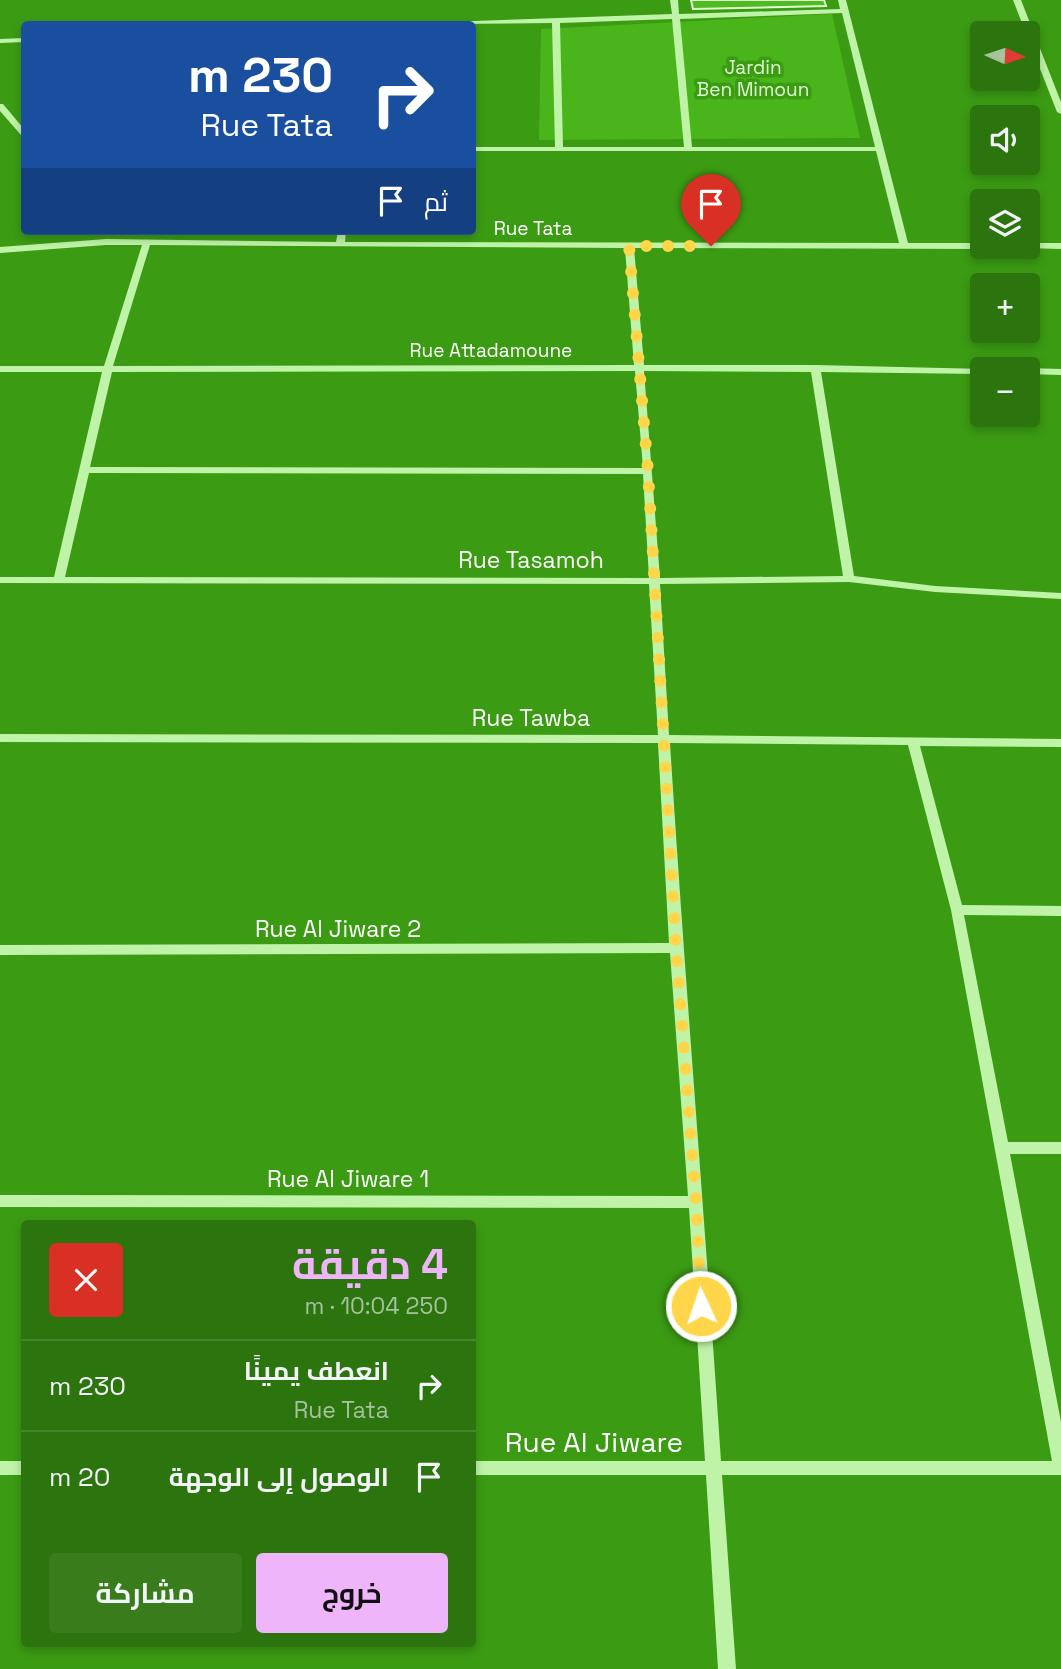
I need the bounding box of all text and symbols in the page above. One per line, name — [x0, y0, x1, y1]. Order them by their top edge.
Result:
north arrow — [970, 21, 1040, 91]
map controls — [970, 21, 1040, 427]
text: 230 m — [188, 44, 333, 106]
icon: right — [357, 49, 448, 140]
park label: Jardin Ben Mimoun — [697, 55, 809, 102]
text: Rue Tata — [200, 105, 333, 145]
button: sound — [970, 105, 1040, 175]
pin — [681, 174, 741, 246]
icon: arrive — [372, 182, 410, 220]
text: ثم — [424, 185, 448, 219]
icon: arrive — [692, 185, 730, 223]
button: layers — [970, 189, 1040, 259]
street label: Rue Tata — [494, 216, 572, 241]
button: + — [970, 273, 1040, 343]
street label: Rue Attadamoune — [410, 338, 572, 363]
button: − — [970, 357, 1040, 427]
street label: Rue Tasamoh — [458, 545, 604, 575]
street label: Rue Tawba — [472, 703, 590, 733]
street label: Rue Al Jiware 2 — [255, 914, 421, 944]
street label: Rue Al Jiware 1 — [267, 1164, 429, 1194]
text: 4 دقيقة — [292, 1238, 448, 1291]
button: close — [49, 1243, 123, 1317]
position arrow — [664, 1269, 738, 1343]
text: 250 m · 10:04 — [304, 1291, 448, 1321]
text: انعطف يمينًا — [244, 1354, 389, 1388]
icon: right — [410, 1367, 448, 1405]
text: 230 m — [49, 1369, 126, 1403]
text: Rue Tata — [294, 1395, 389, 1425]
street label: Rue Al Jiware — [505, 1424, 683, 1460]
icon: arrive — [410, 1458, 448, 1496]
text: 20 m — [49, 1460, 110, 1494]
text: الوصول إلى الوجهة — [169, 1460, 389, 1494]
button: مشاركة — [49, 1553, 242, 1633]
button: خروج — [256, 1553, 448, 1633]

